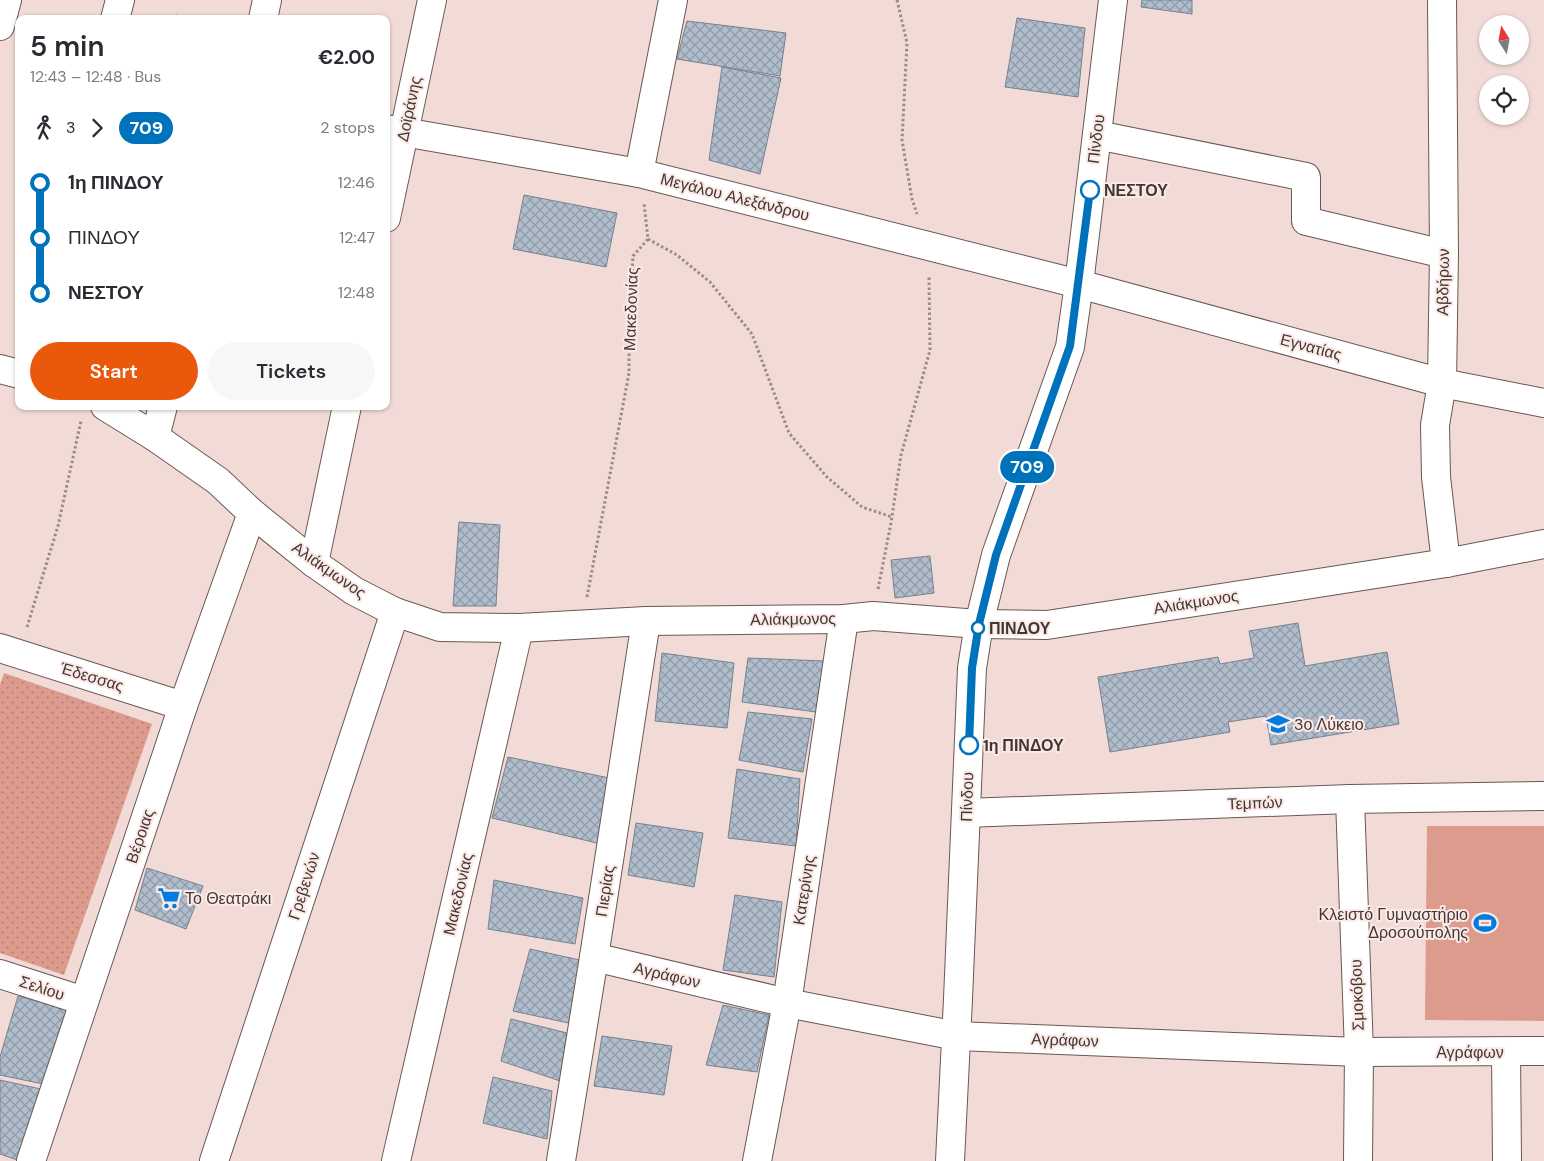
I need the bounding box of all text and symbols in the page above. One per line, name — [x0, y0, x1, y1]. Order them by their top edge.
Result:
north arrow — [1479, 15, 1529, 65]
map controls — [1479, 15, 1529, 125]
text: 5 min — [30, 28, 104, 65]
text: €2.00 — [318, 45, 375, 70]
text: 12:43 – 12:48 · Bus — [30, 66, 161, 87]
street label: Δοϊράνης — [392, 74, 426, 144]
button: locate — [1479, 75, 1529, 125]
street label: Πίνδου — [1083, 113, 1109, 165]
icon: walk — [30, 114, 58, 142]
icon: forward — [83, 114, 111, 142]
text: 709 — [129, 116, 163, 140]
text: 3 — [66, 117, 75, 138]
text: 2 stops — [320, 117, 375, 138]
street label: Μεγάλου Αλεξάνδρου — [658, 168, 812, 226]
text: 1η ΠΙΝΔΟΥ — [68, 170, 164, 195]
text: 12:46 — [338, 172, 375, 193]
marker: ΝΕΣΤΟΥ — [1080, 180, 1100, 200]
place label: ΝΕΣΤΟΥ — [1104, 180, 1168, 201]
text: ΠΙΝΔΟΥ — [68, 225, 140, 250]
text: 12:47 — [339, 227, 375, 248]
street label: Αβδήρων — [1432, 248, 1454, 316]
street label: Μακεδονίας — [619, 266, 643, 351]
text: ΝΕΣΤΟΥ — [68, 280, 144, 305]
text: 12:48 — [338, 282, 375, 303]
street label: Εγνατίας — [1278, 329, 1344, 365]
button: Start — [30, 342, 198, 400]
button: Tickets — [208, 342, 375, 400]
line badge: 709 — [998, 451, 1056, 483]
text: 709 — [1010, 455, 1044, 479]
street label: Αλιάκμωνος — [288, 537, 370, 603]
street label: Αλιάκμωνος — [1152, 585, 1240, 619]
street label: Αλιάκμωνος — [750, 608, 836, 630]
place label: ΠΙΝΔΟΥ — [989, 618, 1051, 639]
marker: ΠΙΝΔΟΥ — [971, 621, 985, 635]
street label: Έδεσσας — [57, 657, 127, 697]
school or university icon: 3ο Λύκειο — [1265, 711, 1291, 737]
place label: 3ο Λύκειο — [1294, 714, 1364, 735]
marker: 1η ΠΙΝΔΟΥ — [959, 735, 979, 755]
place label: 1η ΠΙΝΔΟΥ — [983, 735, 1064, 756]
street label: Πίνδου — [956, 772, 978, 822]
street label: Τεμπών — [1227, 792, 1283, 814]
street label: Βέροιας — [121, 806, 159, 866]
street label: Γρεβενών — [283, 850, 325, 922]
street label: Μακεδονίας — [438, 850, 478, 937]
street label: Κατερίνης — [788, 853, 820, 926]
street label: Πιερίας — [591, 863, 619, 918]
supermarket icon: Το Θεατράκι — [156, 885, 182, 911]
place label: Το Θεατράκι — [185, 888, 272, 909]
place label: Κλειστό Γυμναστήριο Δροσούπολης — [1319, 904, 1468, 943]
sports icon: Κλειστό Γυμναστήριο Δροσούπολης — [1472, 910, 1498, 936]
street label: Αγράφων — [632, 957, 702, 993]
street label: Σμοκόβου — [1345, 959, 1369, 1031]
street label: Σελίου — [17, 971, 67, 1005]
street label: Αγράφων — [1031, 1028, 1099, 1052]
street label: Αγράφων — [1436, 1042, 1504, 1063]

